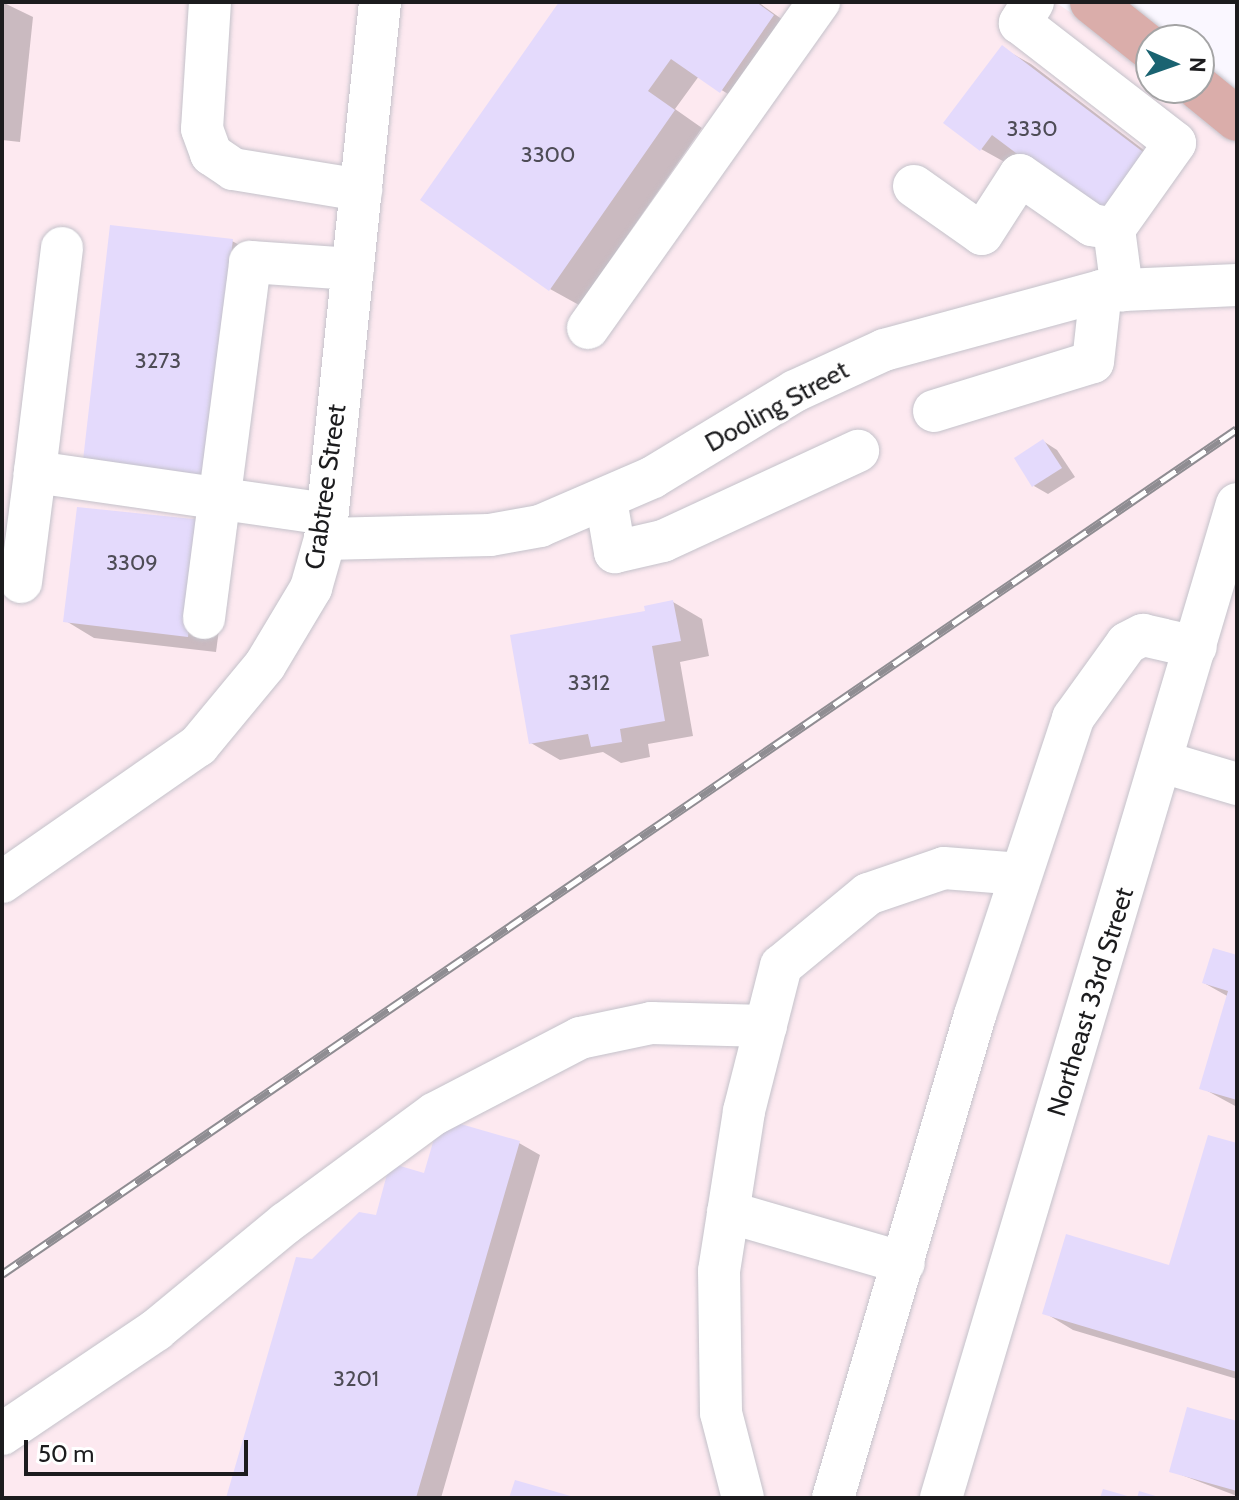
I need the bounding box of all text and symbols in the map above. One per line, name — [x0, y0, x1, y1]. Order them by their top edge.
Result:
north arrow — [1135, 24, 1215, 104]
text: N — [1184, 57, 1211, 73]
house number: 3330 — [1006, 116, 1058, 142]
house number: 3300 — [521, 142, 575, 168]
house number: 3273 — [135, 348, 181, 374]
street label: Dooling Street — [700, 355, 854, 459]
street label: Crabtree Street — [299, 402, 353, 572]
house number: 3309 — [106, 550, 158, 576]
house number: 3312 — [568, 670, 610, 696]
street label: Northeast 33rd Street — [1041, 884, 1141, 1120]
house number: 3201 — [333, 1366, 379, 1392]
scale bar — [28, 1424, 252, 1474]
text: 50 m — [38, 1439, 94, 1468]

